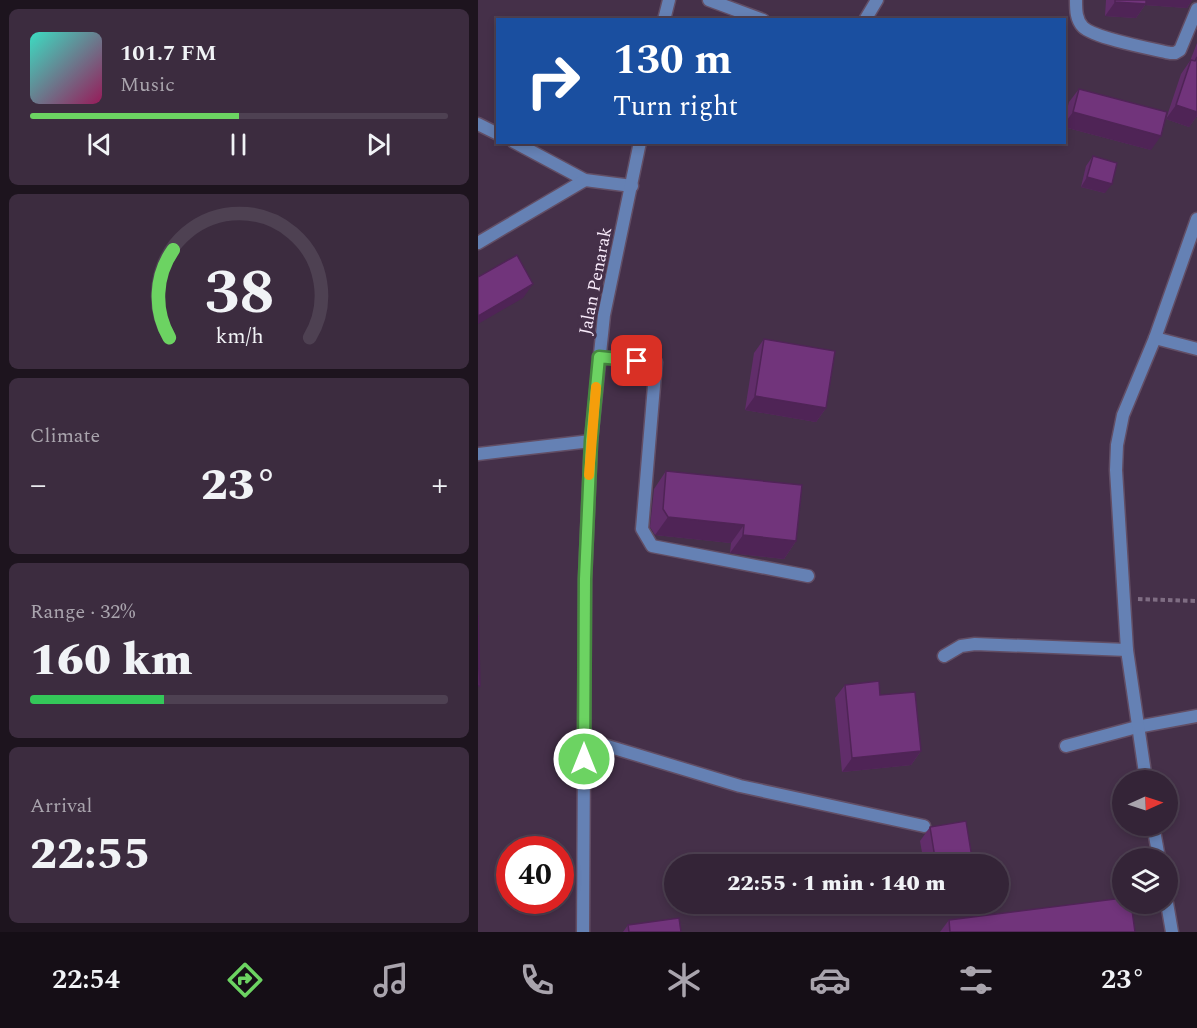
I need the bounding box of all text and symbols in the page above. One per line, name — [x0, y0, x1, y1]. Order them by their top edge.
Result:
text: 130 m — [613, 29, 732, 92]
text: 101.7 FM — [120, 37, 217, 70]
icon: right — [514, 42, 592, 120]
text: Music — [120, 70, 175, 100]
text: Turn right — [613, 86, 738, 128]
icon: previous — [83, 128, 116, 161]
icon: pause — [222, 128, 255, 161]
icon: next — [362, 128, 395, 161]
street label: Jalan Penarak — [572, 225, 619, 337]
text: 38 — [204, 247, 274, 342]
text: km/h — [215, 321, 263, 354]
pin — [611, 335, 662, 386]
icon: arrive — [620, 344, 653, 377]
text: Climate — [30, 421, 100, 451]
text: 23° — [201, 451, 277, 520]
text: − — [30, 460, 47, 510]
text: + — [431, 460, 448, 510]
text: Range · 32% — [30, 597, 135, 627]
text: 160 km — [30, 626, 192, 695]
position arrow — [552, 727, 616, 791]
north arrow — [1112, 770, 1178, 836]
map controls — [1112, 770, 1178, 914]
text: Arrival — [30, 791, 92, 821]
text: 22:55 — [30, 820, 151, 889]
speed limit sign: 40 — [496, 836, 574, 914]
button: layers — [1112, 848, 1178, 914]
text: 22:55 · 1 min · 140 m — [727, 867, 946, 900]
text: 22:54 — [52, 959, 120, 1001]
icon: directions — [224, 959, 266, 1001]
icon: music — [370, 959, 412, 1001]
icon: phone — [516, 959, 558, 1001]
icon: climate — [663, 959, 705, 1001]
icon: car — [809, 959, 851, 1001]
icon: filters — [955, 959, 997, 1001]
text: 23° — [1101, 959, 1145, 1001]

